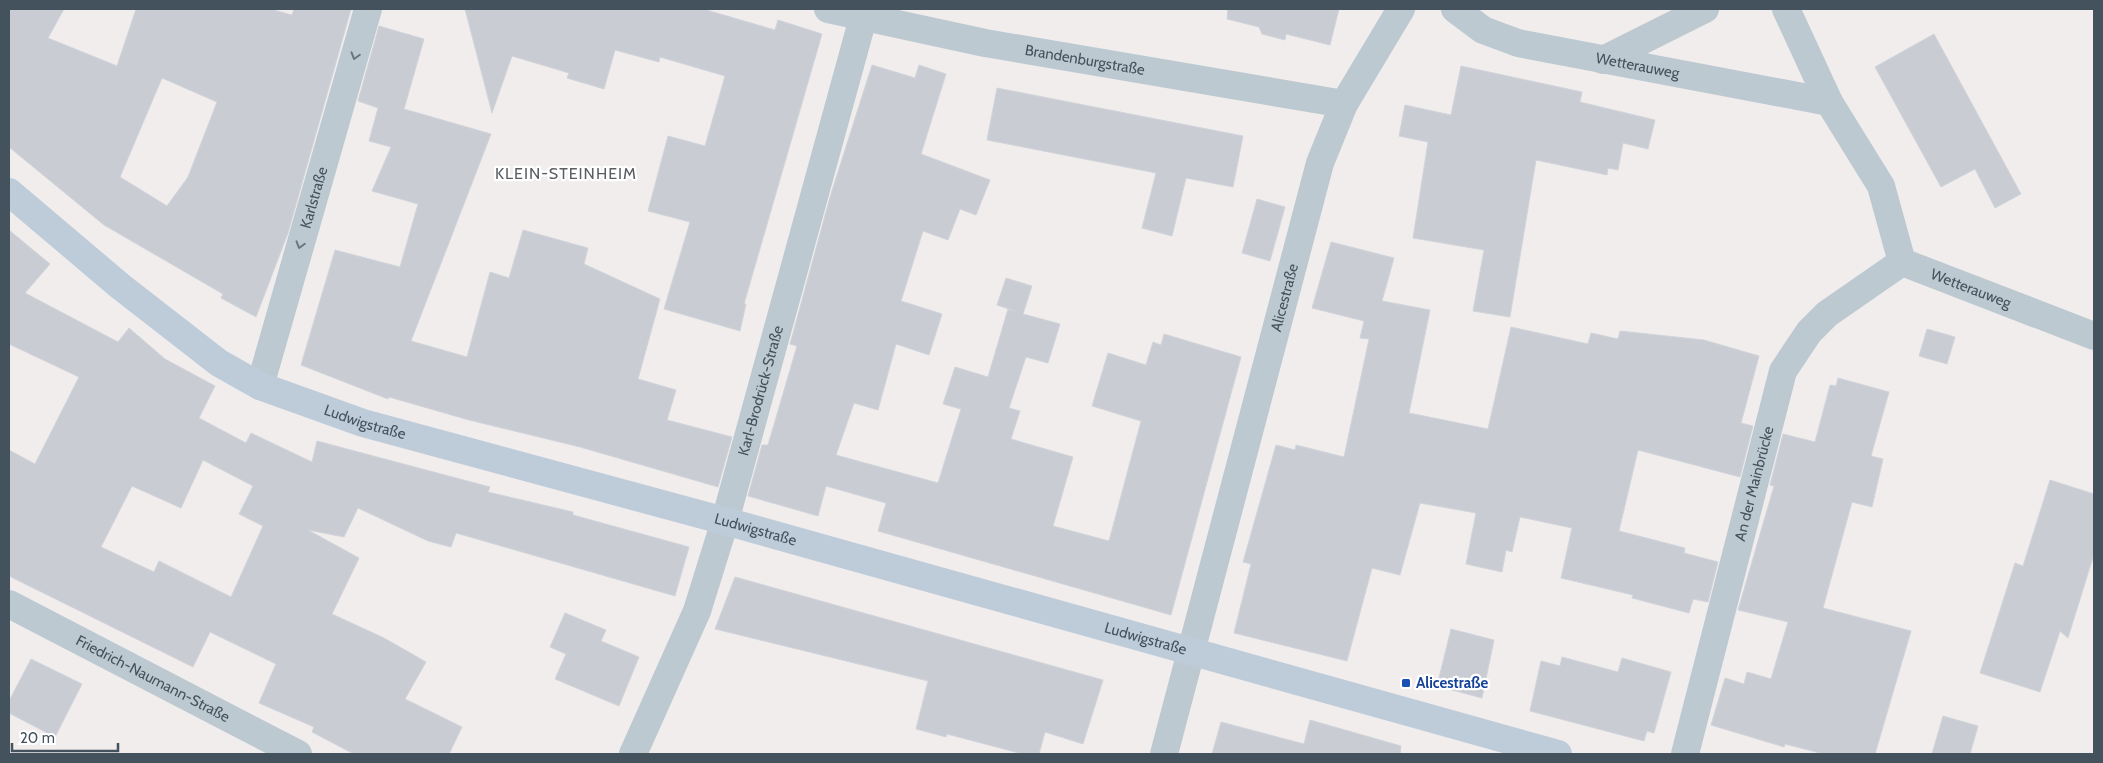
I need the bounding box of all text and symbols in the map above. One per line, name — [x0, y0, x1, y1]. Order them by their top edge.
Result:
street label: Brandenburgstraße — [1024, 41, 1147, 79]
street label: Wetterauweg — [1594, 49, 1681, 83]
one-way arrow — [350, 51, 360, 59]
street label: Karlstraße — [297, 164, 331, 231]
district label: KLEIN-STEINHEIM — [495, 164, 637, 183]
one-way arrow — [296, 241, 306, 249]
street label: Alicestraße — [1267, 261, 1302, 334]
street label: Wetterauweg — [1928, 265, 2014, 312]
street label: Karl-Brodrück-Straße — [734, 323, 787, 458]
street label: Ludwigstraße — [322, 401, 408, 443]
street label: An der Mainbrücke — [1731, 424, 1778, 543]
street label: Ludwigstraße — [712, 510, 799, 550]
street label: Ludwigstraße — [1102, 619, 1189, 659]
street label: Friedrich-Naumann-Straße — [73, 631, 233, 726]
place label: Alicestraße — [1416, 674, 1488, 692]
marker: Alicestraße — [1400, 677, 1412, 689]
scale bar — [12, 720, 119, 752]
text: 20 m — [20, 729, 55, 747]

